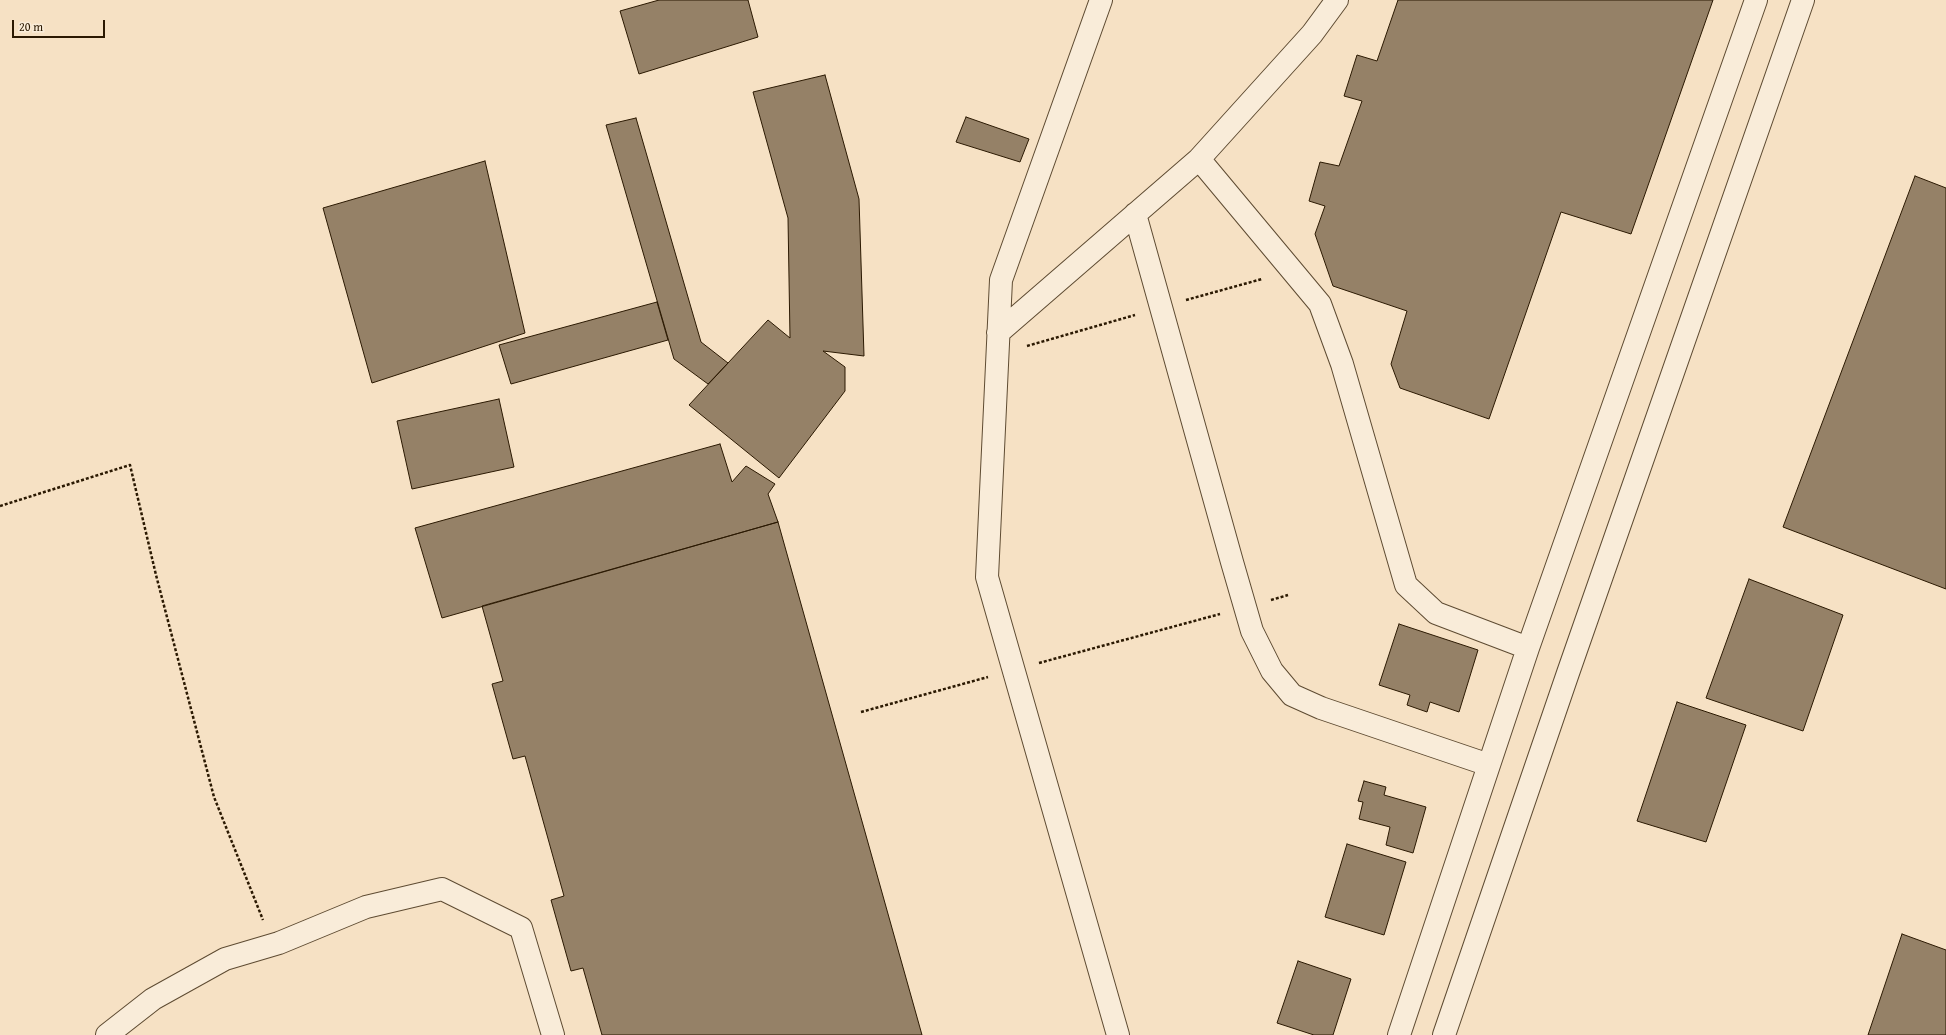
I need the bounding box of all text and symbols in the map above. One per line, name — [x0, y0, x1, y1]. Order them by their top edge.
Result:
scale bar — [14, 12, 107, 38]
text: 20 m — [19, 18, 43, 35]

